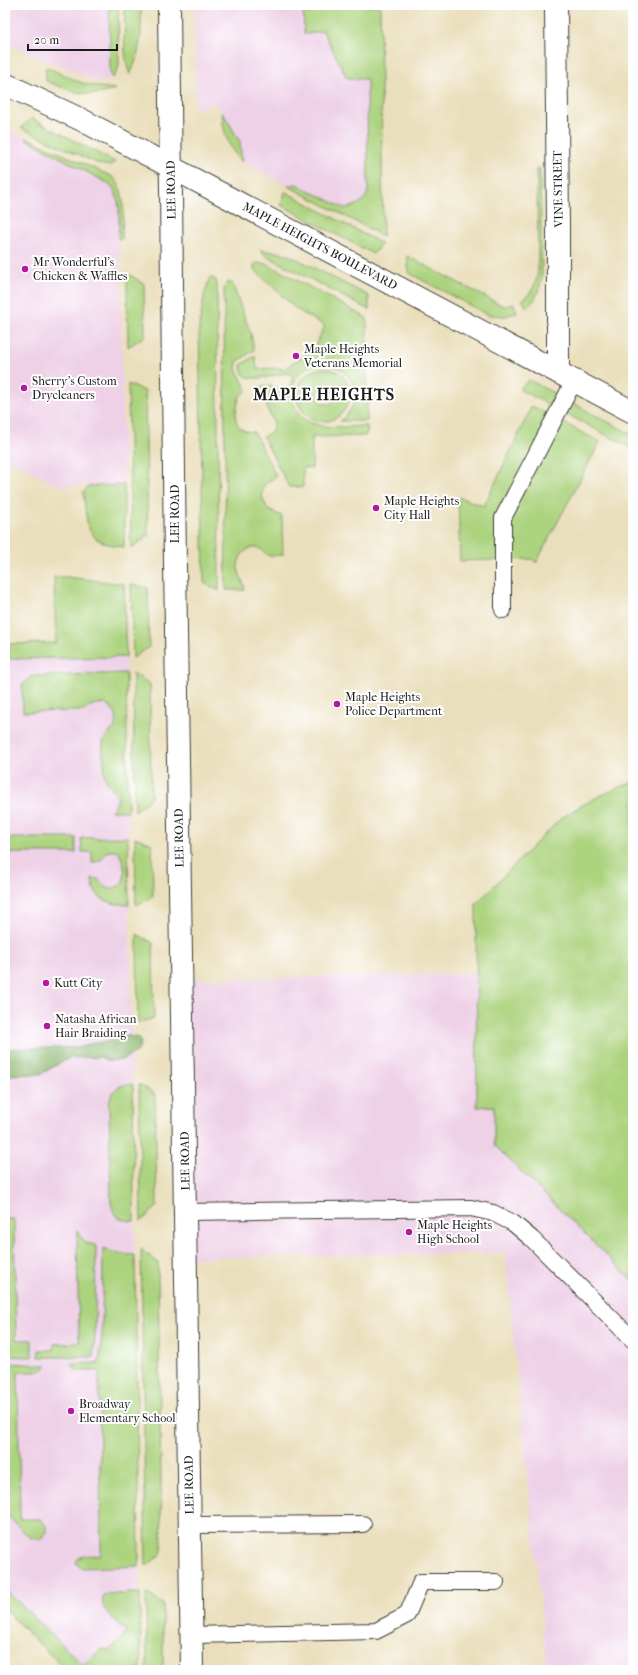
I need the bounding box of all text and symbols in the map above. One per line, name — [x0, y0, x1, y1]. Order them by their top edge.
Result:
scale bar — [28, 26, 117, 52]
text: 20 m — [34, 33, 59, 47]
street label: VINE STREET — [550, 149, 566, 229]
street label: LEE ROAD — [163, 160, 179, 220]
street label: MAPLE HEIGHTS BOULEVARD — [240, 199, 400, 293]
place label: Mr Wonderful’s Chicken & Waffles — [33, 255, 128, 283]
marker: Mr Wonderful’s Chicken & Waffles — [20, 264, 30, 274]
place label: Maple Heights Veterans Memorial — [303, 342, 403, 370]
marker: Maple Heights Veterans Memorial — [291, 351, 301, 361]
place label: Sherry’s Custom Drycleaners — [32, 374, 117, 402]
marker: Sherry’s Custom Drycleaners — [19, 383, 29, 393]
district label: MAPLE HEIGHTS — [252, 385, 395, 404]
street label: LEE ROAD — [168, 484, 182, 544]
place label: Maple Heights City Hall — [384, 494, 460, 522]
marker: Maple Heights City Hall — [371, 503, 381, 513]
place label: Maple Heights Police Department — [345, 690, 443, 718]
marker: Maple Heights Police Department — [332, 699, 342, 709]
street label: LEE ROAD — [171, 808, 187, 868]
place label: Kutt City — [54, 976, 103, 990]
marker: Kutt City — [41, 978, 51, 988]
place label: Natasha African Hair Braiding — [55, 1012, 137, 1040]
marker: Natasha African Hair Braiding — [42, 1021, 52, 1031]
street label: LEE ROAD — [177, 1131, 193, 1191]
place label: Maple Heights High School — [417, 1218, 493, 1246]
marker: Maple Heights High School — [404, 1227, 414, 1237]
place label: Broadway Elementary School — [79, 1397, 176, 1425]
marker: Broadway Elementary School — [66, 1406, 76, 1416]
street label: LEE ROAD — [181, 1455, 197, 1515]

